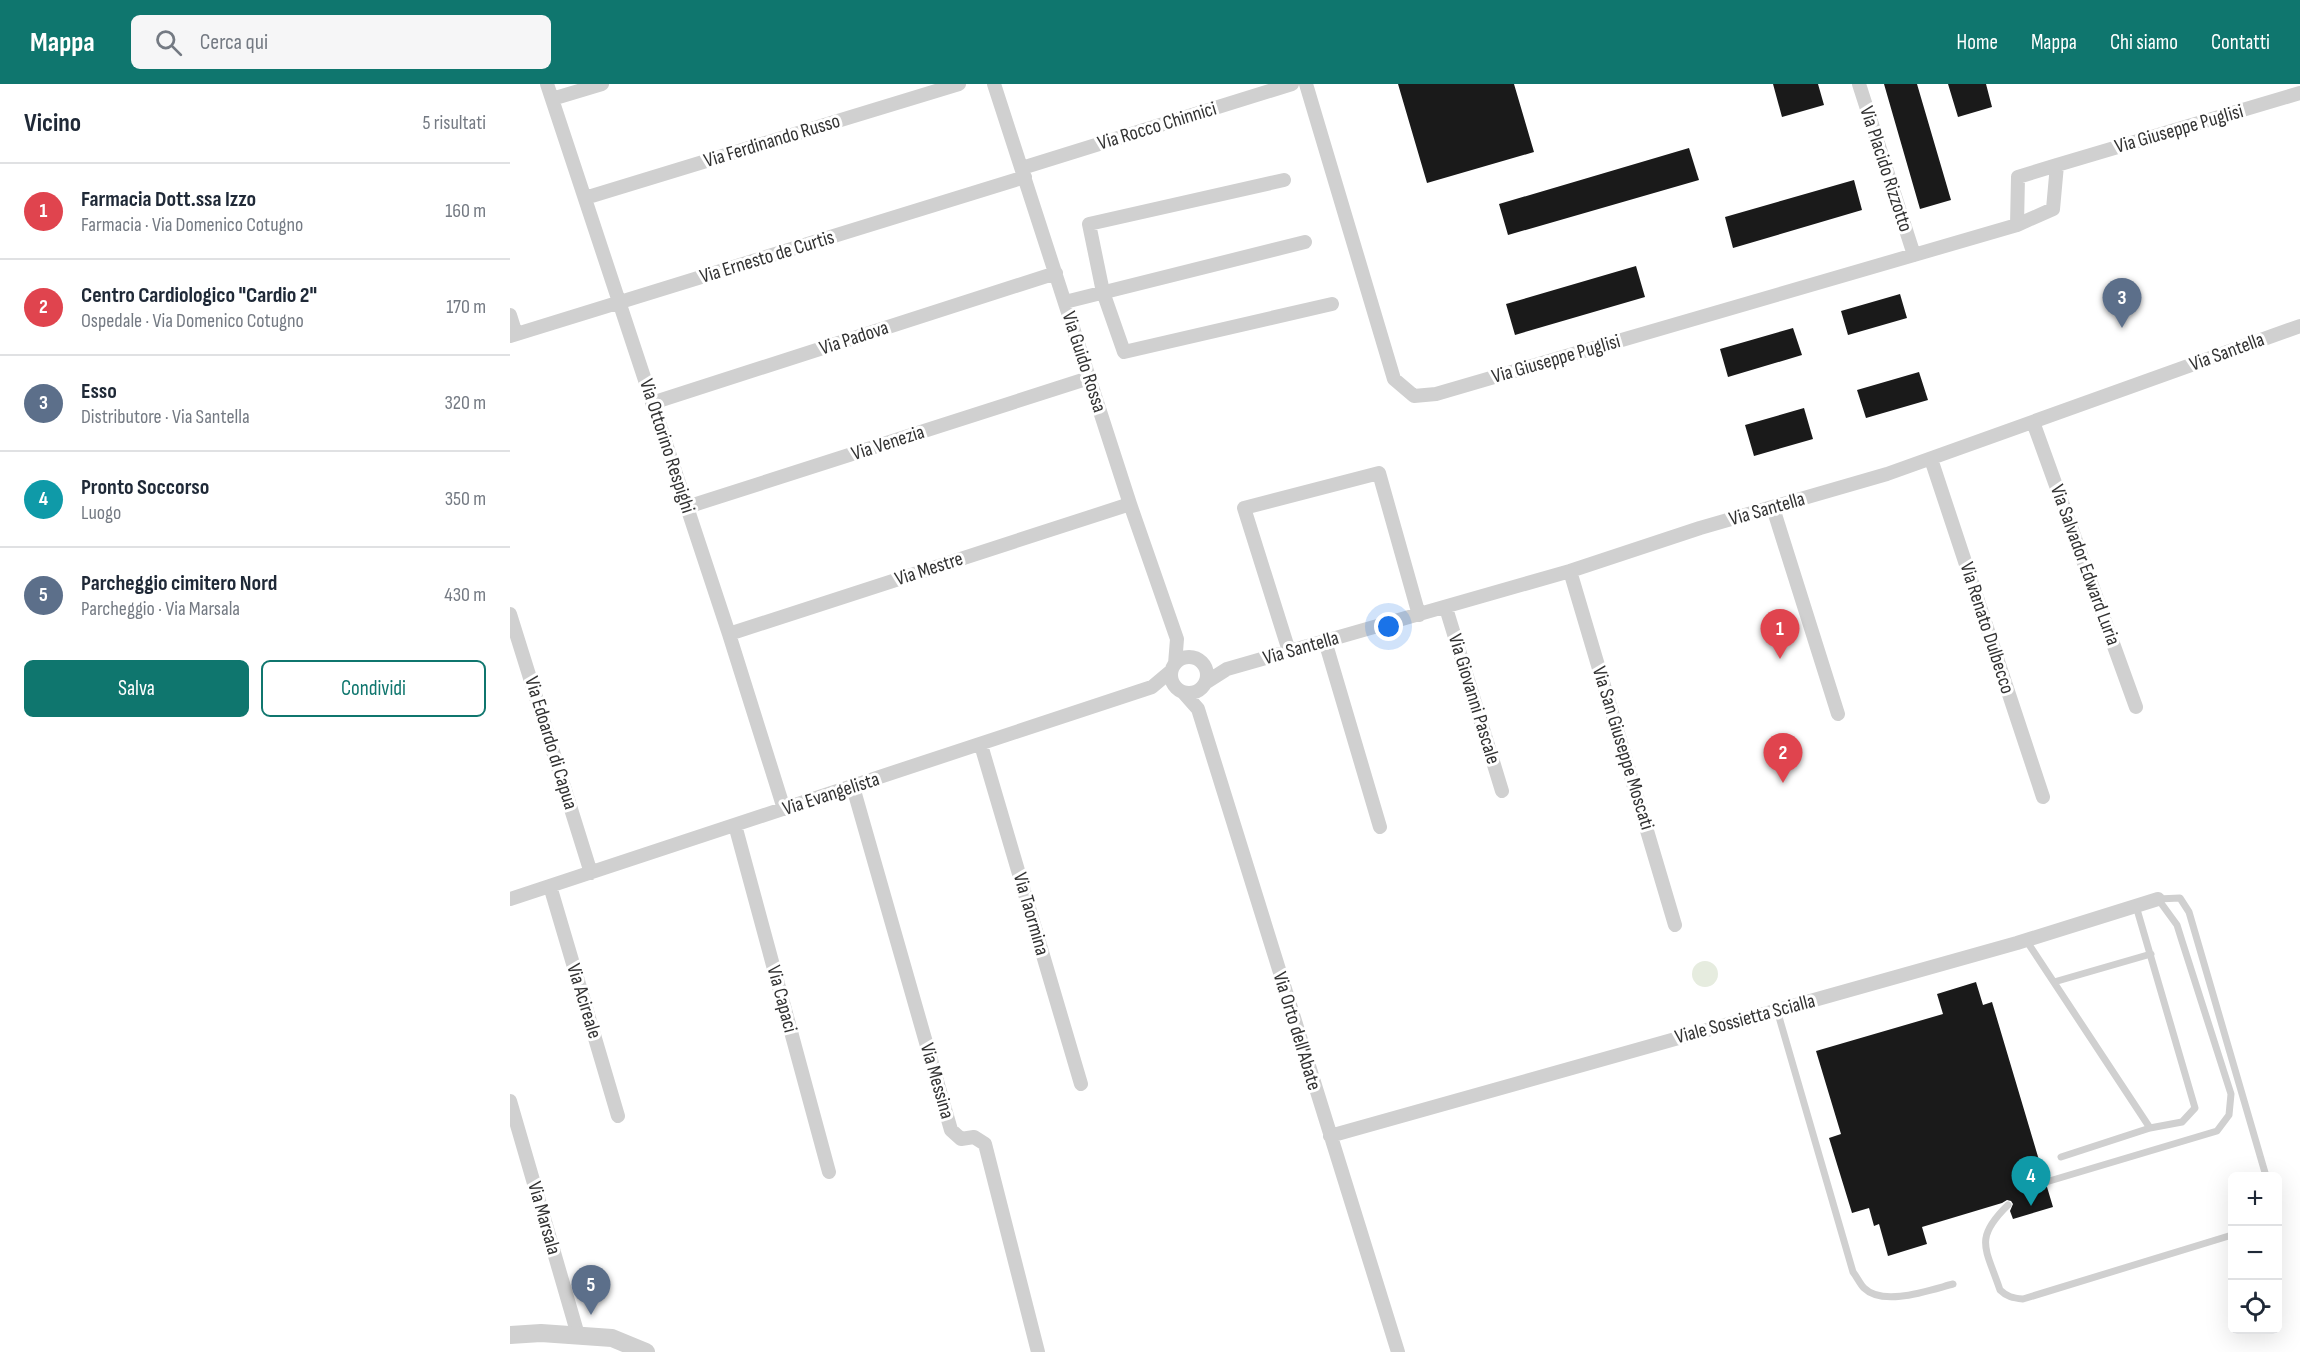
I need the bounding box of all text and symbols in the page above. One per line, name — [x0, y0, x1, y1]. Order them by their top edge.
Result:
search box — [131, 15, 551, 69]
text: Mappa — [30, 26, 95, 59]
icon: search — [152, 26, 185, 59]
text: Cerca qui — [200, 29, 268, 56]
text: Home — [1957, 30, 1998, 55]
text: Mappa — [2031, 30, 2077, 55]
text: Chi siamo — [2110, 30, 2178, 55]
text: Contatti — [2211, 30, 2270, 55]
street label: Via Rocco Chinnici — [1095, 97, 1219, 155]
street label: Via Giuseppe Puglisi — [2112, 99, 2246, 159]
street label: Via Placido Rizzotto — [1854, 103, 1918, 235]
text: Vicino — [24, 108, 81, 139]
street label: Via Ferdinando Russo — [701, 109, 843, 173]
text: 5 risultati — [423, 111, 486, 135]
text: Farmacia Dott.ssa Izzo — [81, 186, 256, 213]
text: 1 — [40, 199, 47, 223]
text: 160 m — [445, 199, 486, 223]
text: Farmacia · Via Domenico Cotugno — [81, 213, 303, 237]
street label: Via Ernesto de Curtis — [697, 225, 837, 289]
pin: 3 — [2102, 278, 2142, 328]
text: Centro Cardiologico "Cardio 2" — [81, 282, 317, 309]
text: 2 — [39, 295, 48, 319]
text: 170 m — [446, 295, 486, 319]
text: Ospedale · Via Domenico Cotugno — [81, 309, 304, 333]
street label: Via Guido Rossa — [1056, 309, 1112, 415]
street label: Via Padova — [816, 316, 892, 360]
street label: Via Santella — [2186, 327, 2268, 377]
street label: Via Giuseppe Puglisi — [1489, 329, 1623, 389]
street label: Via Ottorino Respighi — [634, 376, 700, 516]
text: Esso — [81, 378, 117, 405]
text: 3 — [39, 391, 48, 415]
text: 320 m — [444, 391, 486, 415]
text: Distributore · Via Santella — [81, 405, 250, 429]
street label: Via Venezia — [849, 420, 927, 466]
text: Pronto Soccorso — [81, 474, 209, 501]
street label: Via Salvador Edward Luria — [2045, 481, 2125, 649]
text: 4 — [39, 487, 48, 511]
text: 350 m — [445, 487, 486, 511]
street label: Via Santella — [1726, 487, 1808, 531]
text: Luogo — [81, 501, 121, 525]
street label: Via Mestre — [892, 547, 966, 591]
street label: Via Renato Dulbecco — [1954, 559, 2020, 697]
text: Parcheggio cimitero Nord — [81, 570, 277, 597]
text: 5 — [39, 583, 48, 607]
text: 430 m — [444, 583, 486, 607]
text: Parcheggio · Via Marsala — [81, 597, 240, 621]
pin: 1 — [1760, 610, 1800, 659]
your location — [1374, 612, 1403, 641]
street label: Via Santella — [1260, 626, 1342, 670]
street label: Via Giovanni Pascale — [1443, 631, 1505, 767]
button: Salva — [24, 660, 249, 717]
button: Condividi — [261, 660, 486, 717]
street label: Via San Giuseppe Moscati — [1587, 664, 1659, 832]
street label: Via Edoardo di Capua — [519, 674, 583, 812]
pin: 2 — [1764, 734, 1802, 783]
street label: Via Evangelista — [780, 767, 882, 821]
street label: Via Taormina — [1008, 870, 1054, 958]
street label: Via Acireale — [561, 961, 607, 1041]
street label: Via Capaci — [762, 963, 802, 1035]
street label: Via Orto dell'Abate — [1268, 969, 1326, 1093]
street label: Viale Sossietta Scialla — [1672, 989, 1818, 1049]
street label: Via Messina — [915, 1040, 959, 1122]
pin: 4 — [2012, 1156, 2050, 1206]
map controls — [2228, 1172, 2282, 1334]
button: + — [2228, 1172, 2282, 1226]
street label: Via Marsala — [522, 1179, 566, 1257]
button: − — [2228, 1226, 2282, 1280]
pin: 5 — [572, 1266, 610, 1315]
button: locate — [2228, 1280, 2282, 1334]

